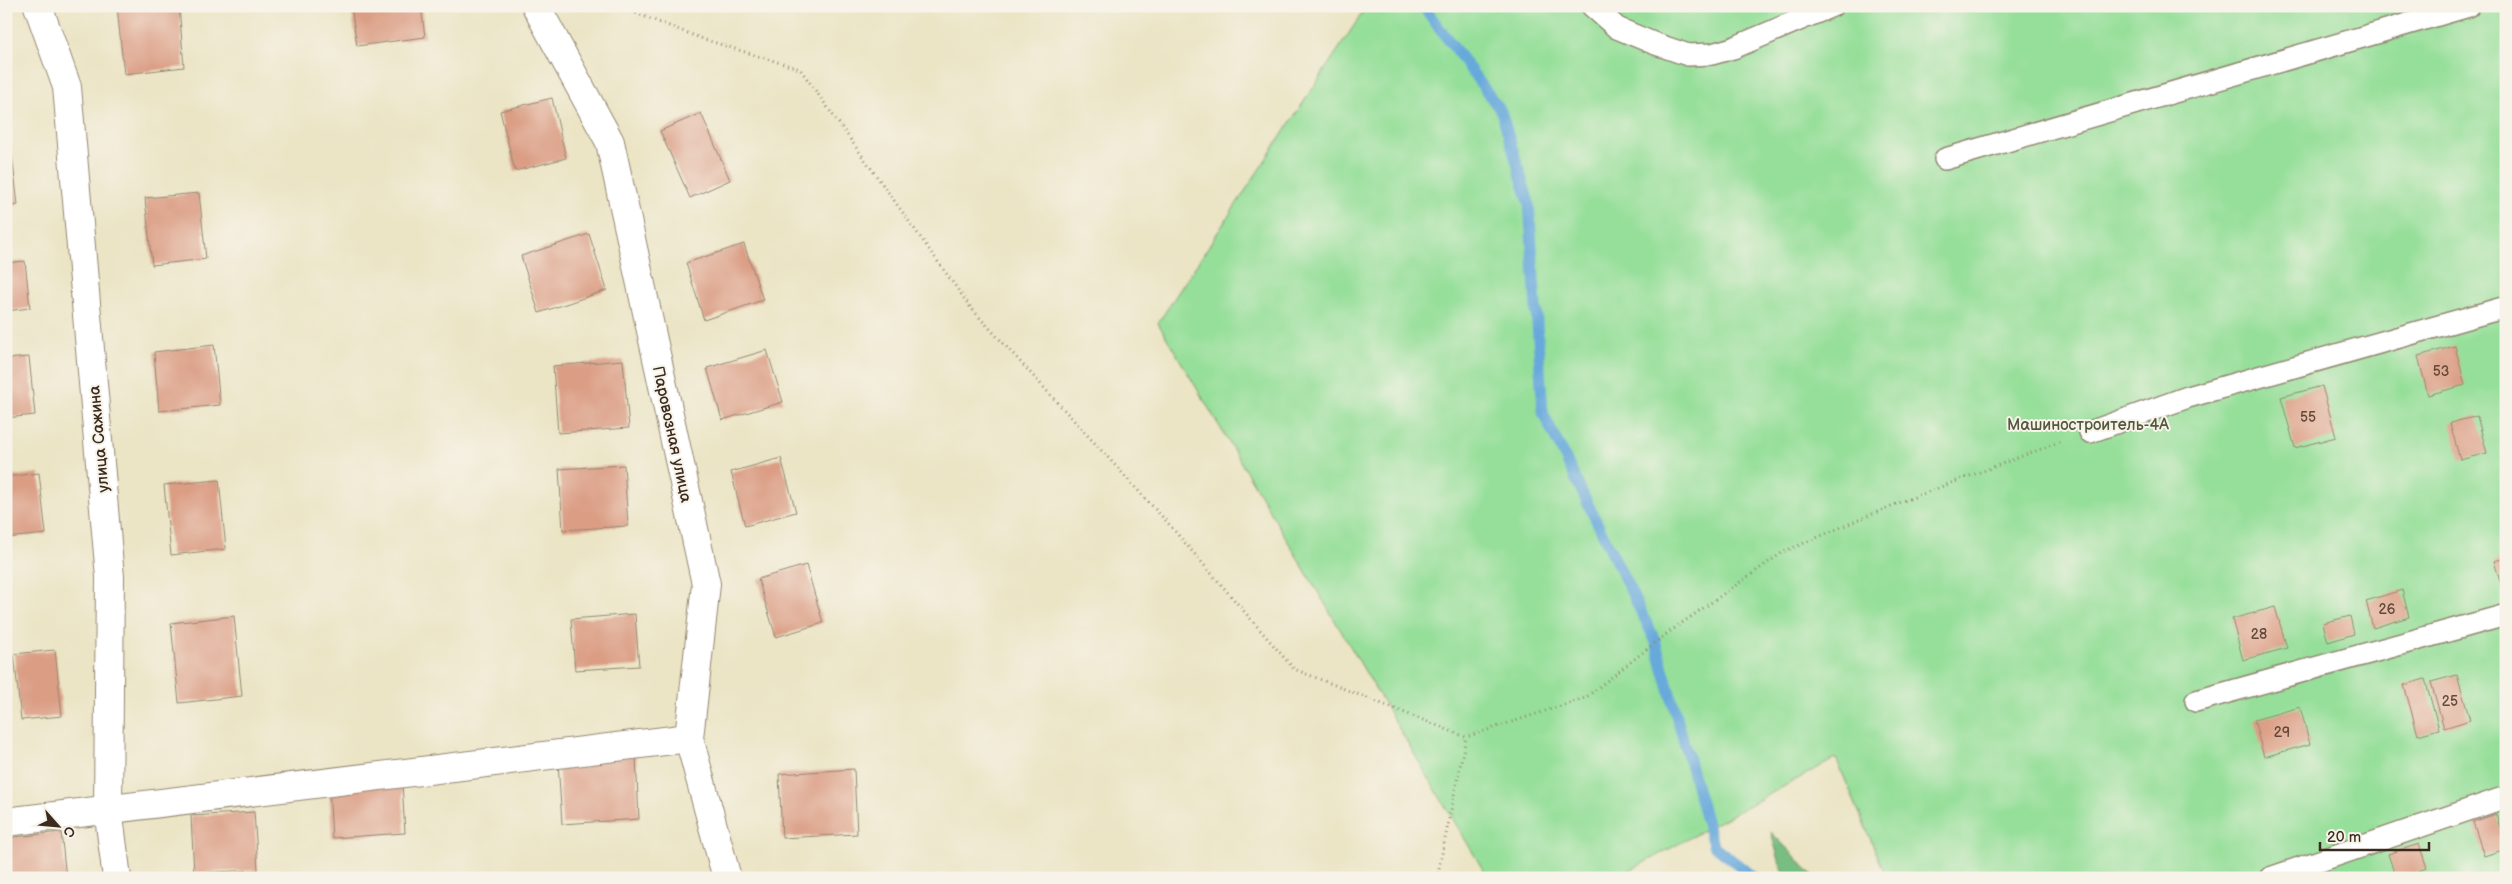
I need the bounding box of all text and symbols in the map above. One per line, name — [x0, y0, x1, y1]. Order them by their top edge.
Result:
house number: 53 — [2433, 363, 2449, 380]
street label: Паровозная улица — [648, 364, 695, 505]
street label: улица Сажина — [85, 384, 114, 493]
house number: 55 — [2300, 409, 2316, 426]
park label: Машиностроитель-4А — [2007, 416, 2169, 435]
house number: 26 — [2379, 601, 2396, 618]
house number: 28 — [2251, 626, 2267, 643]
house number: 25 — [2442, 693, 2458, 710]
house number: 29 — [2274, 724, 2290, 741]
north arrow — [32, 802, 82, 852]
scale bar — [2320, 819, 2428, 851]
text: С — [59, 823, 79, 840]
text: 20 m — [2327, 828, 2361, 847]

